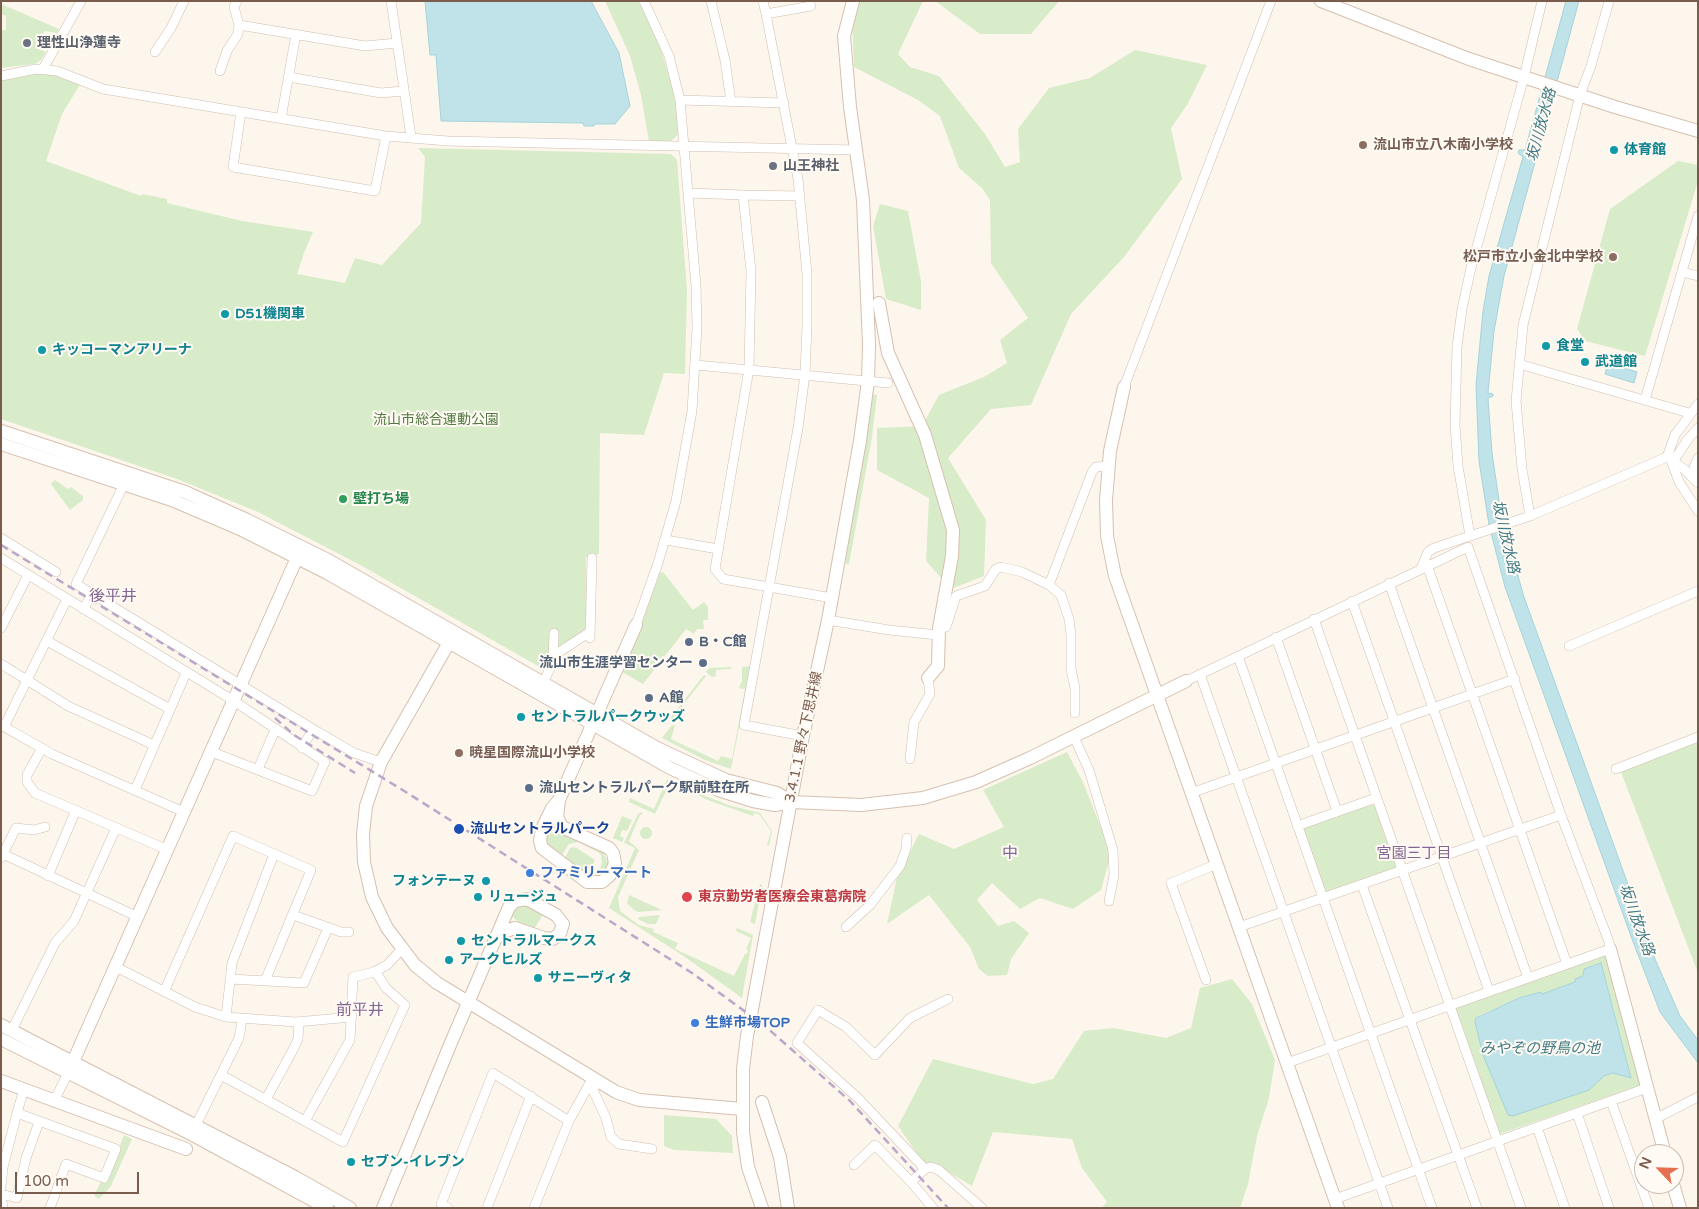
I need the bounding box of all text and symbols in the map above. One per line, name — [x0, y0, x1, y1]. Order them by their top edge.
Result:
place label: 理性山浄蓮寺 — [37, 35, 121, 51]
marker: 理性山浄蓮寺 — [21, 37, 33, 49]
water label: 坂川放水路 — [1524, 86, 1560, 164]
place label: 流山市立八木南小学校 — [1373, 137, 1513, 153]
marker: 流山市立八木南小学校 — [1357, 139, 1369, 151]
place label: 体育館 — [1624, 142, 1666, 158]
marker: 体育館 — [1608, 144, 1620, 156]
place label: 山王神社 — [783, 158, 839, 174]
marker: 山王神社 — [767, 160, 779, 172]
place label: 松戸市立小金北中学校 — [1463, 249, 1603, 265]
marker: 松戸市立小金北中学校 — [1607, 251, 1619, 263]
place label: D51機関車 — [235, 306, 305, 322]
marker: D51機関車 — [219, 308, 231, 320]
place label: 食堂 — [1556, 338, 1584, 354]
marker: 食堂 — [1540, 340, 1552, 352]
place label: キッコーマンアリーナ — [52, 342, 192, 358]
marker: キッコーマンアリーナ — [36, 344, 48, 356]
place label: 武道館 — [1595, 354, 1637, 370]
marker: 武道館 — [1579, 356, 1591, 368]
park label: 流山市総合運動公園 — [373, 412, 499, 428]
place label: 壁打ち場 — [353, 491, 409, 507]
marker: 壁打ち場 — [337, 493, 349, 505]
water label: 坂川放水路 — [1488, 498, 1522, 576]
district label: 後平井 — [89, 587, 137, 607]
place label: B・C館 — [699, 634, 746, 650]
marker: B・C館 — [683, 636, 695, 648]
place label: 流山市生涯学習センター — [539, 655, 693, 671]
marker: 流山市生涯学習センター — [697, 657, 709, 669]
street label: 3.4.1.1 野々下思井線 — [782, 670, 826, 804]
place label: A館 — [659, 690, 683, 706]
marker: A館 — [643, 692, 655, 704]
place label: セントラルパークウッズ — [531, 709, 685, 725]
marker: セントラルパークウッズ — [515, 711, 527, 723]
place label: 暁星国際流山小学校 — [469, 745, 595, 761]
marker: 暁星国際流山小学校 — [453, 747, 465, 759]
place label: 流山セントラルパーク駅前駐在所 — [539, 780, 749, 796]
marker: 流山セントラルパーク駅前駐在所 — [523, 782, 535, 794]
place label: 流山セントラルパーク — [470, 821, 610, 837]
marker: 流山セントラルパーク — [452, 822, 466, 836]
district label: 中 — [1002, 844, 1018, 864]
district label: 宮園三丁目 — [1377, 845, 1451, 863]
place label: ファミリーマート — [540, 865, 652, 881]
marker: ファミリーマート — [524, 867, 536, 879]
place label: フォンテーヌ — [392, 873, 476, 889]
marker: フォンテーヌ — [480, 875, 492, 887]
water label: 坂川放水路 — [1615, 882, 1657, 958]
place label: リュージュ — [488, 889, 558, 905]
place label: 東京勤労者医療会東葛病院 — [698, 889, 866, 905]
marker: 東京勤労者医療会東葛病院 — [680, 890, 694, 904]
marker: リュージュ — [472, 891, 484, 903]
place label: セントラルマークス — [471, 933, 597, 949]
marker: セントラルマークス — [455, 935, 467, 947]
place label: アークヒルズ — [459, 952, 542, 968]
marker: アークヒルズ — [443, 954, 455, 966]
place label: サニーヴィタ — [548, 970, 632, 986]
marker: サニーヴィタ — [532, 972, 544, 984]
district label: 前平井 — [336, 1001, 384, 1021]
place label: 生鮮市場TOP — [705, 1015, 790, 1031]
marker: 生鮮市場TOP — [689, 1017, 701, 1029]
water label: みやぞの野鳥の池 — [1480, 1040, 1600, 1058]
north arrow — [1634, 1144, 1684, 1194]
place label: セブン-イレブン — [361, 1154, 465, 1170]
text: N — [1636, 1155, 1656, 1172]
marker: セブン-イレブン — [345, 1156, 357, 1168]
scale bar — [18, 1162, 141, 1194]
text: 100 m — [23, 1172, 69, 1190]

